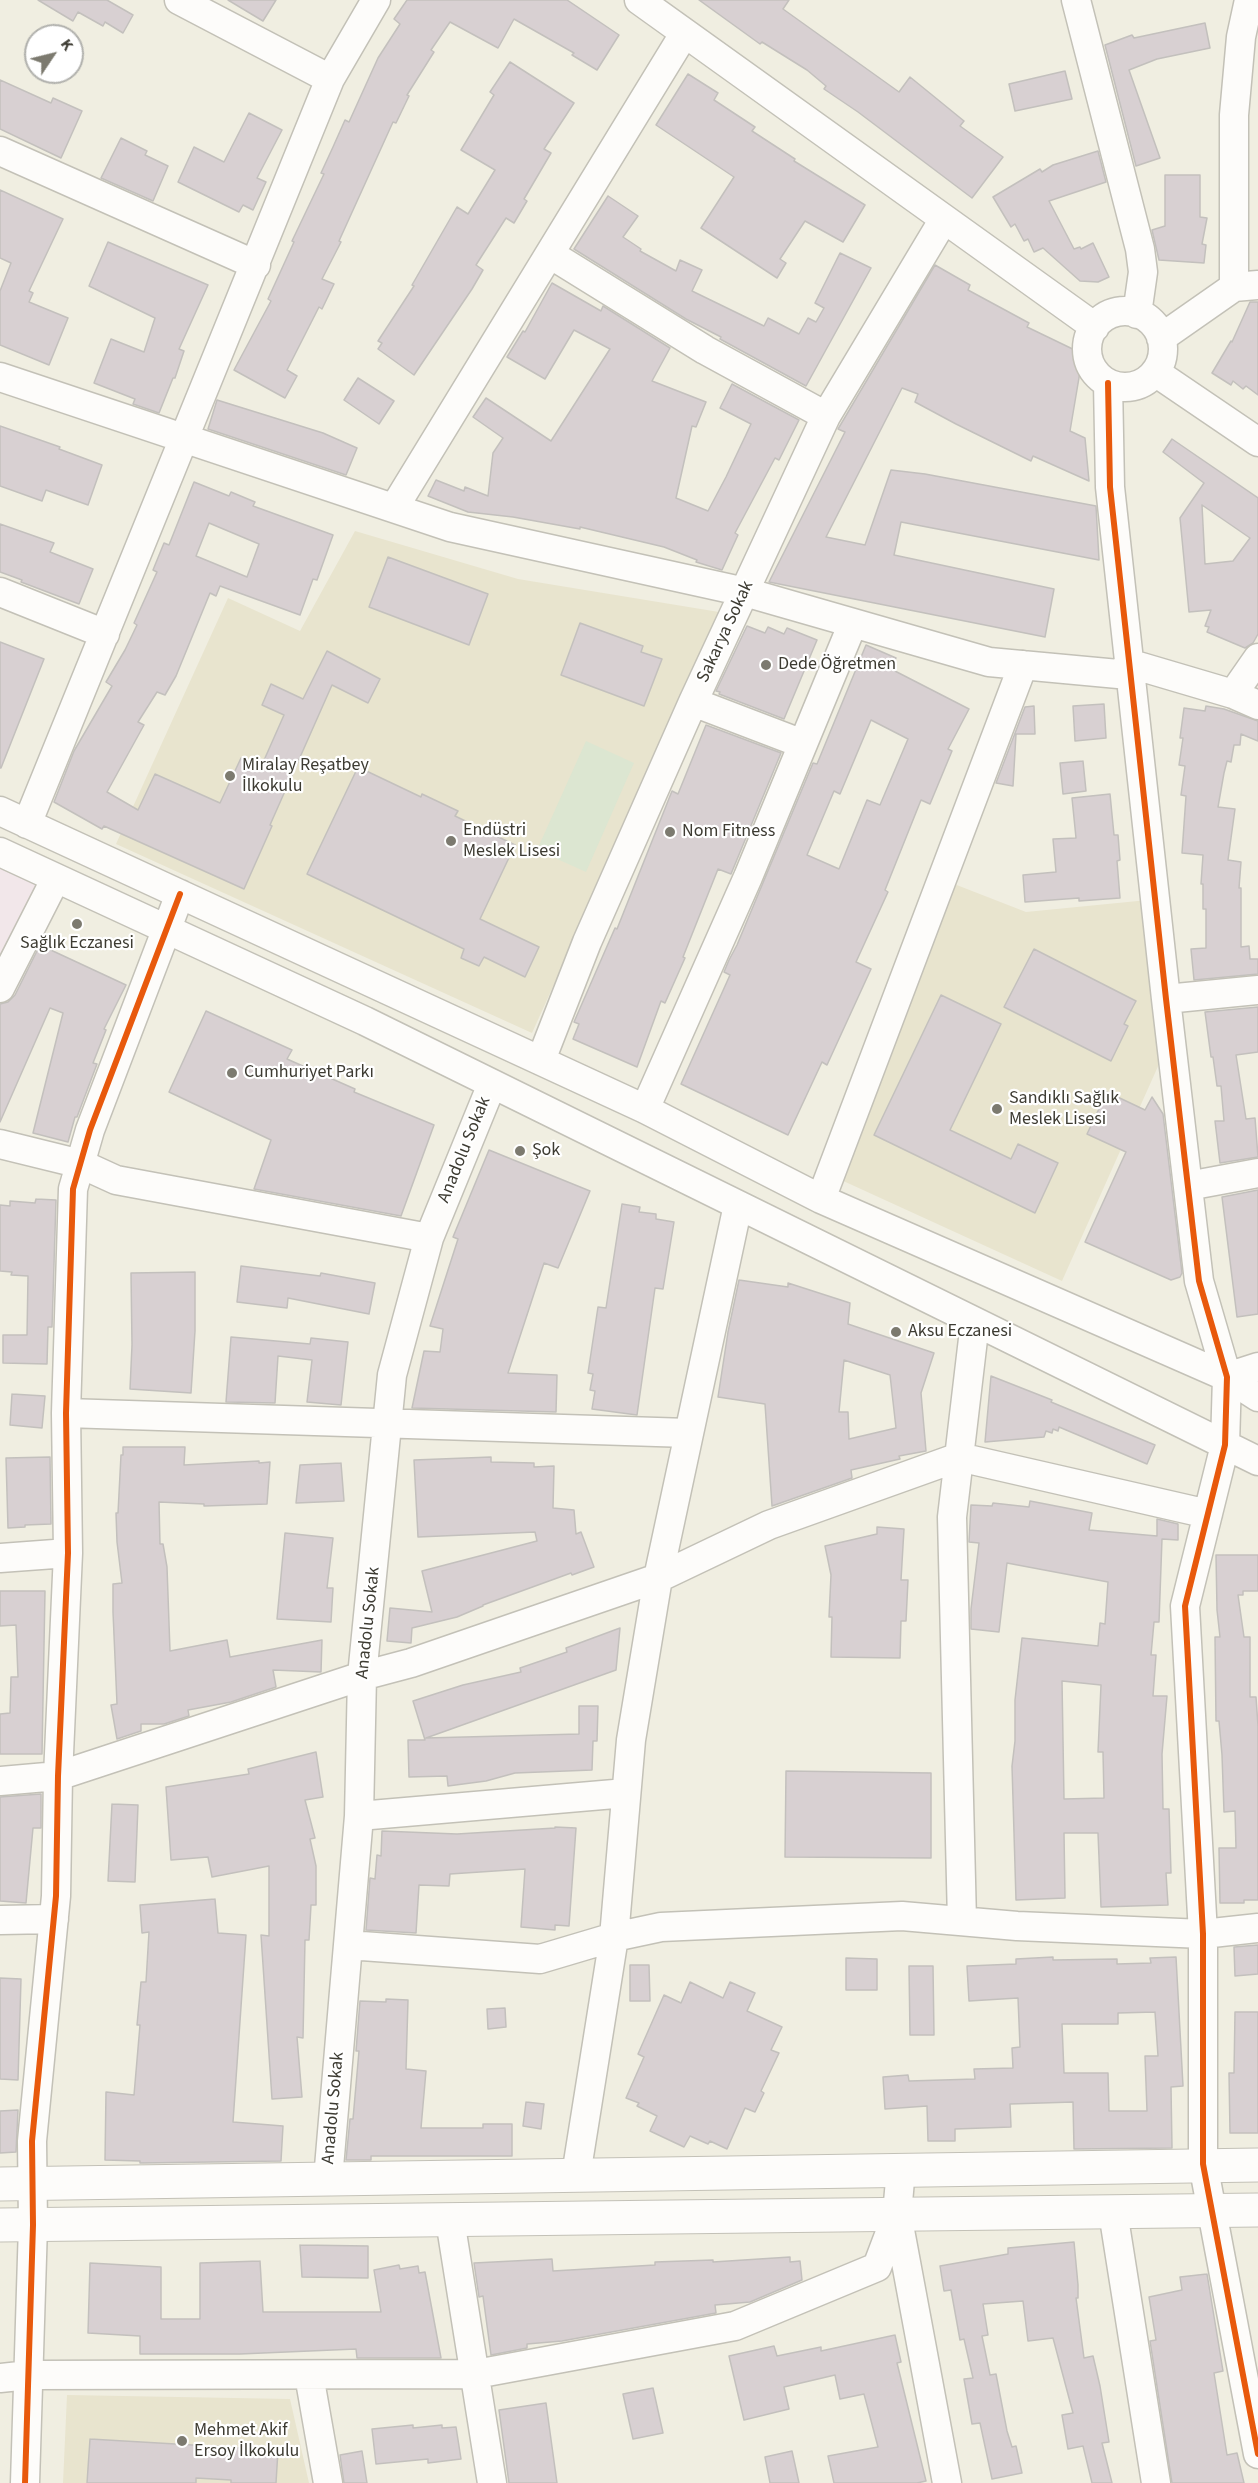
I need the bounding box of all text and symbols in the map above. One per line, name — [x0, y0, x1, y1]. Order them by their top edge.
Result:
north arrow — [24, 24, 84, 84]
text: K — [55, 34, 79, 55]
street label: Sakarya Sokak — [693, 578, 759, 686]
place label: Dede Öğretmen — [778, 654, 896, 676]
marker: Dede Öğretmen — [759, 658, 773, 672]
place label: Miralay Reşatbey İlkokulu — [242, 755, 369, 798]
marker: Miralay Reşatbey İlkokulu — [223, 769, 237, 783]
place label: Endüstri Meslek Lisesi — [463, 820, 560, 862]
place label: Nom Fitness — [682, 821, 775, 843]
marker: Nom Fitness — [663, 825, 677, 839]
marker: Endüstri Meslek Lisesi — [444, 834, 458, 848]
marker: Sağlık Eczanesi — [70, 917, 84, 931]
place label: Sağlık Eczanesi — [20, 933, 134, 955]
place label: Cumhuriyet Parkı — [244, 1062, 374, 1084]
marker: Cumhuriyet Parkı — [225, 1066, 239, 1080]
place label: Sandıklı Sağlık Meslek Lisesi — [1009, 1088, 1119, 1130]
street label: Anadolu Sokak — [434, 1094, 496, 1206]
marker: Sandıklı Sağlık Meslek Lisesi — [990, 1102, 1004, 1116]
place label: Şok — [532, 1140, 560, 1162]
marker: Şok — [513, 1144, 527, 1158]
place label: Aksu Eczanesi — [908, 1321, 1012, 1343]
marker: Aksu Eczanesi — [889, 1325, 903, 1339]
street label: Anadolu Sokak — [352, 1566, 386, 1680]
street label: Anadolu Sokak — [318, 2051, 350, 2165]
place label: Mehmet Akif Ersoy İlkokulu — [194, 2420, 299, 2462]
marker: Mehmet Akif Ersoy İlkokulu — [175, 2434, 189, 2448]

